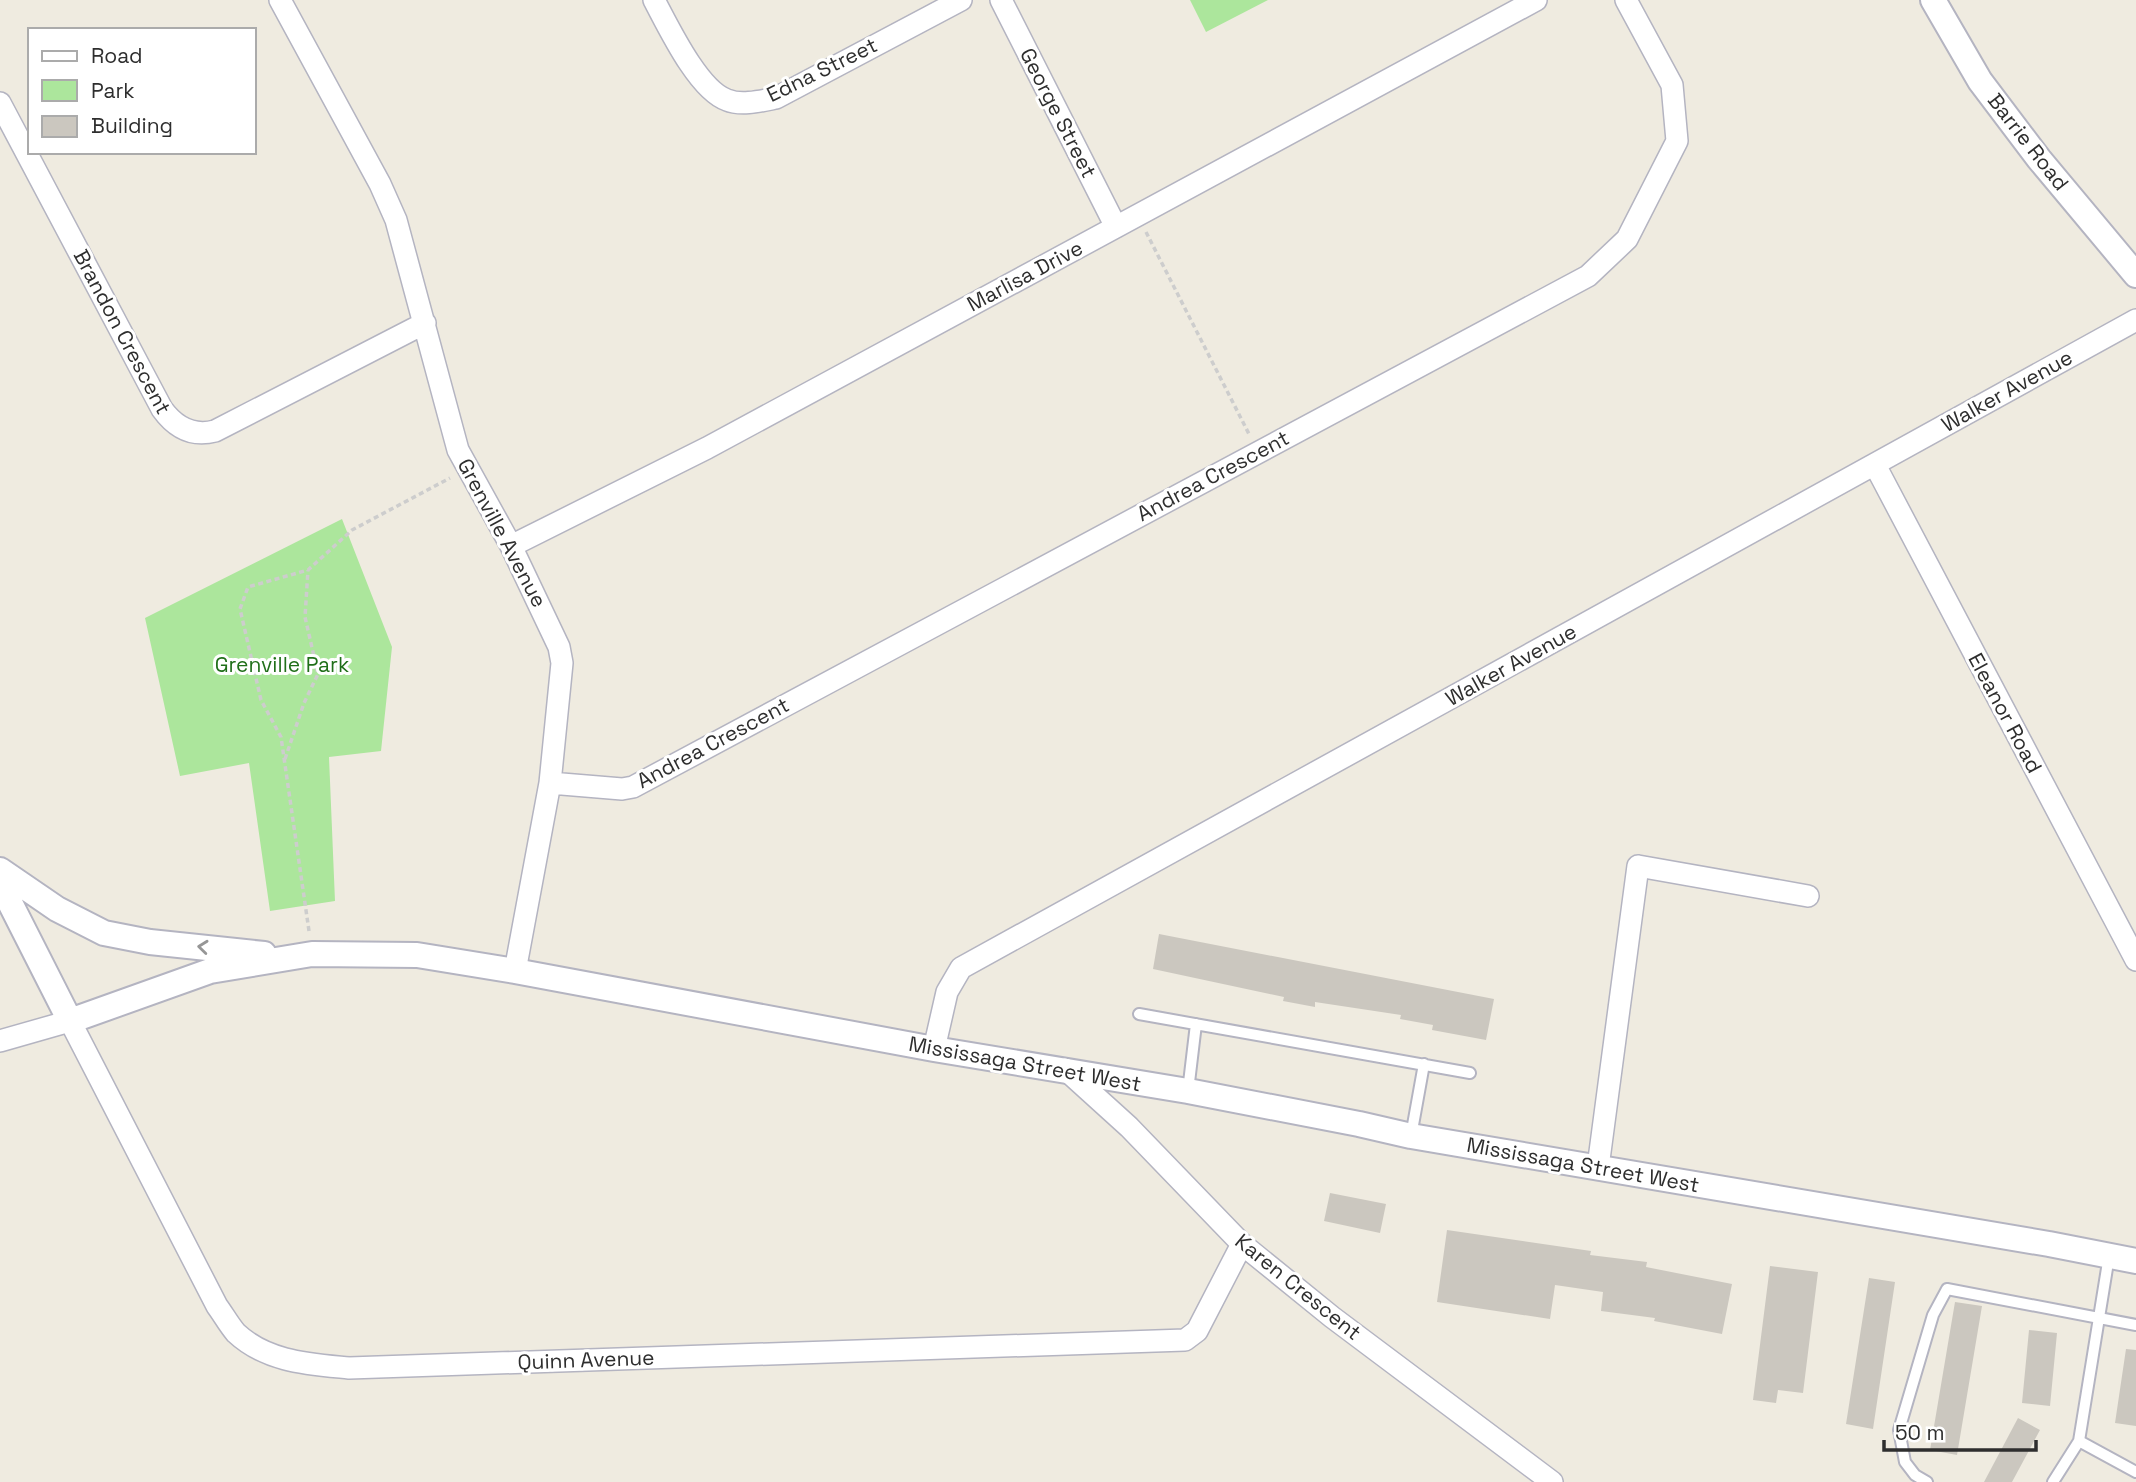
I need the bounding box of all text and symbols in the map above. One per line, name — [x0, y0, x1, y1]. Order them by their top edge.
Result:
legend — [28, 28, 256, 154]
street label: Edna Street — [762, 31, 882, 108]
text: Road — [91, 42, 143, 69]
street label: George Street — [1014, 43, 1103, 182]
text: Park — [91, 77, 135, 104]
street label: Barrie Road — [1982, 88, 2075, 196]
text: Building — [91, 112, 173, 139]
street label: Marlisa Drive — [962, 234, 1087, 317]
street label: Brandon Crescent — [68, 245, 177, 419]
street label: Walker Avenue — [1936, 343, 2077, 438]
street label: Andrea Crescent — [1132, 424, 1294, 527]
street label: Grenville Avenue — [452, 454, 553, 612]
street label: Walker Avenue — [1440, 617, 1581, 712]
street label: Eleanor Road — [1962, 648, 2048, 777]
park label: Grenville Park — [215, 651, 349, 678]
street label: Andrea Crescent — [632, 691, 794, 794]
one-way arrow — [197, 940, 209, 955]
street label: Mississaga Street West — [907, 1030, 1144, 1097]
street label: Mississaga Street West — [1465, 1131, 1702, 1198]
street label: Karen Crescent — [1230, 1227, 1367, 1346]
street label: Quinn Avenue — [517, 1344, 655, 1375]
scale bar — [1884, 1408, 2036, 1452]
text: 50 m — [1895, 1419, 1945, 1446]

